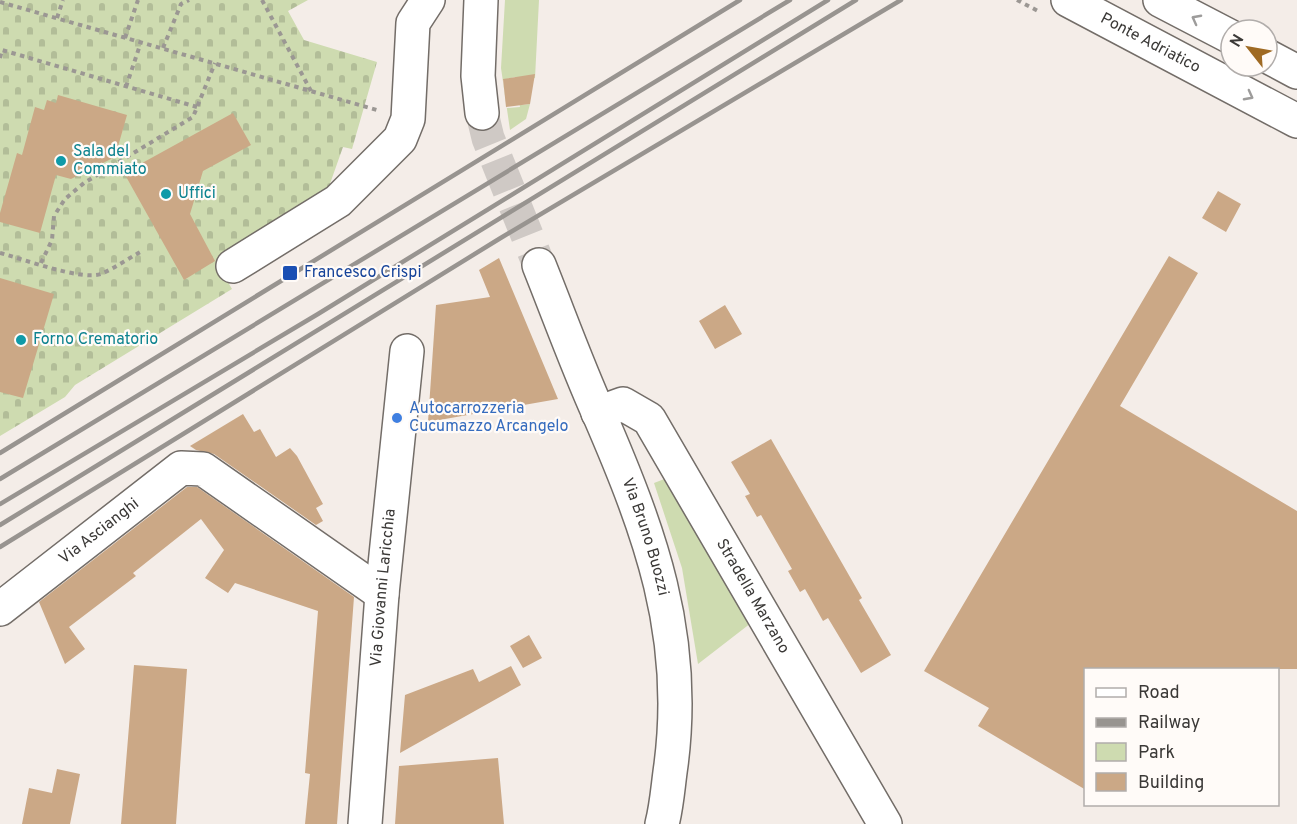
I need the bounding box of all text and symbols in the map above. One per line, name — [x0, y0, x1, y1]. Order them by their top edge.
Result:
street label: Ponte Adriatico — [1097, 9, 1204, 78]
one-way arrow — [1191, 15, 1202, 26]
north arrow — [1219, 18, 1279, 78]
text: N — [1226, 31, 1249, 51]
one-way arrow — [1243, 89, 1254, 100]
place label: Sala del Commiato — [73, 142, 147, 180]
marker: Sala del Commiato — [54, 154, 68, 168]
place label: Uffici — [178, 184, 216, 204]
marker: Uffici — [159, 187, 173, 201]
place label: Francesco Crispi — [304, 263, 421, 283]
marker: Francesco Crispi — [281, 264, 299, 282]
place label: Forno Crematorio — [33, 330, 158, 350]
marker: Forno Crematorio — [14, 333, 28, 347]
place label: Autocarrozzeria Cucumazzo Arcangelo — [409, 399, 568, 437]
marker: Autocarrozzeria Cucumazzo Arcangelo — [390, 411, 404, 425]
street label: Via Bruno Buozzi — [617, 475, 673, 598]
street label: Via Ascianghi — [55, 494, 144, 569]
street label: Via Giovanni Laricchia — [367, 508, 401, 668]
street label: Stradella Marzano — [711, 535, 794, 658]
legend — [1084, 668, 1279, 806]
text: Road — [1138, 682, 1180, 705]
text: Railway — [1138, 712, 1200, 735]
text: Park — [1138, 742, 1175, 765]
text: Building — [1138, 772, 1204, 795]

